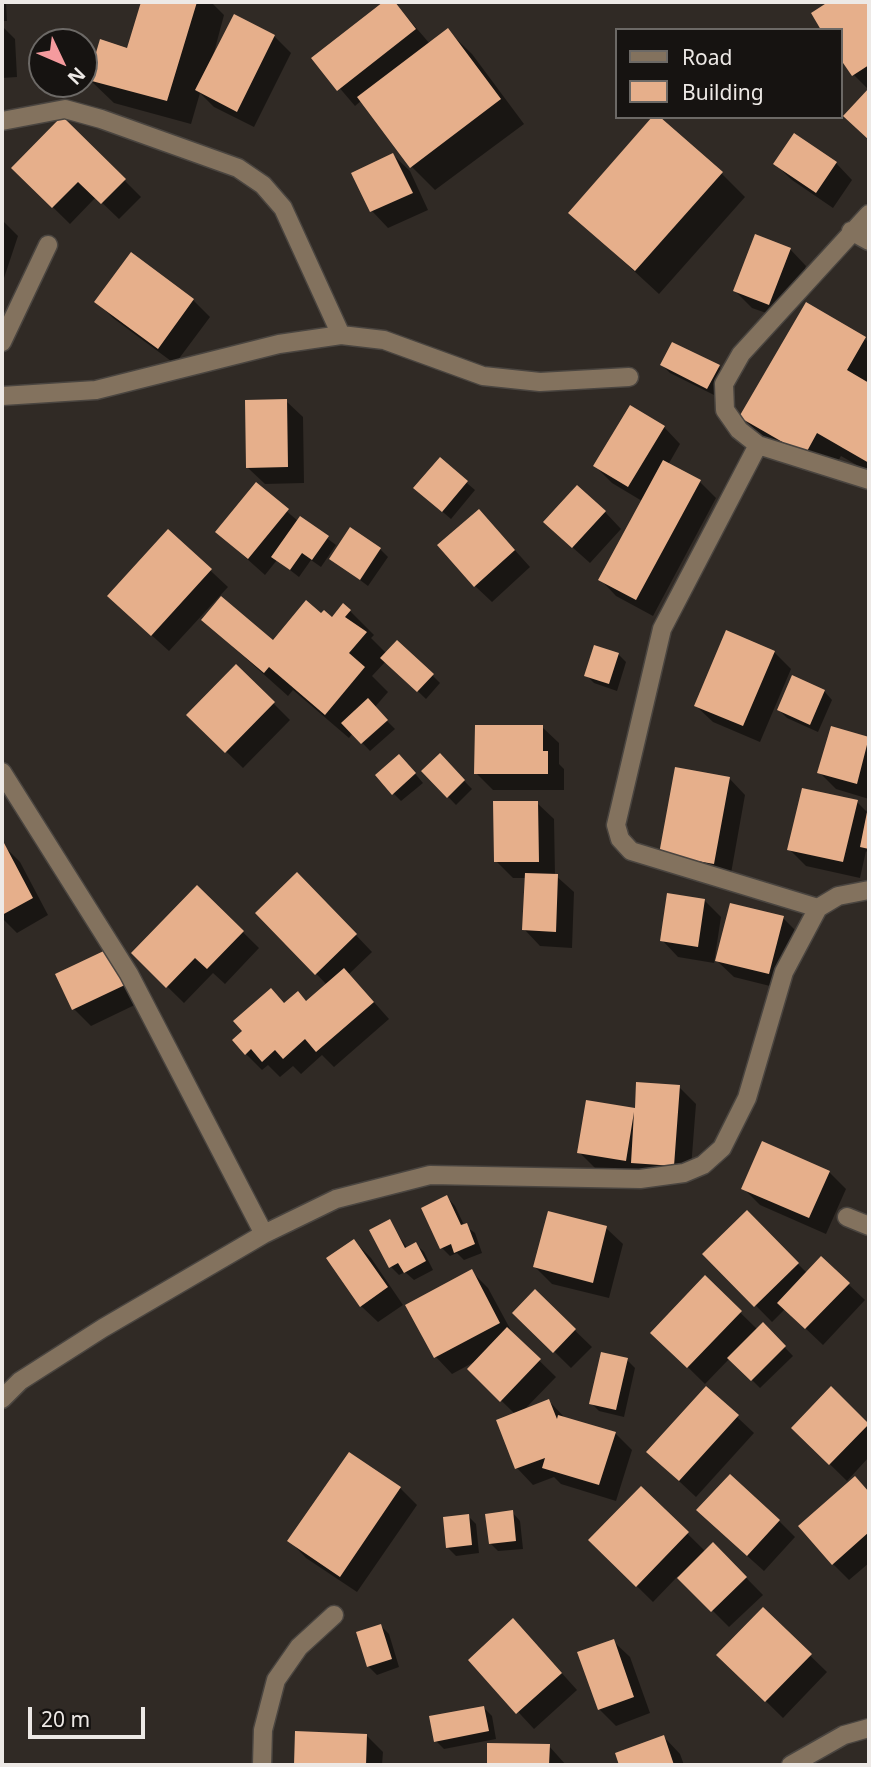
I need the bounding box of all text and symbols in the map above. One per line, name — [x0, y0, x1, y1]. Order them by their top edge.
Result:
north arrow — [28, 28, 98, 98]
legend — [616, 28, 843, 119]
text: Road — [682, 43, 732, 71]
text: N — [62, 62, 91, 91]
text: Building — [682, 78, 764, 106]
scale bar — [32, 1694, 149, 1738]
text: 20 m — [41, 1705, 90, 1733]

